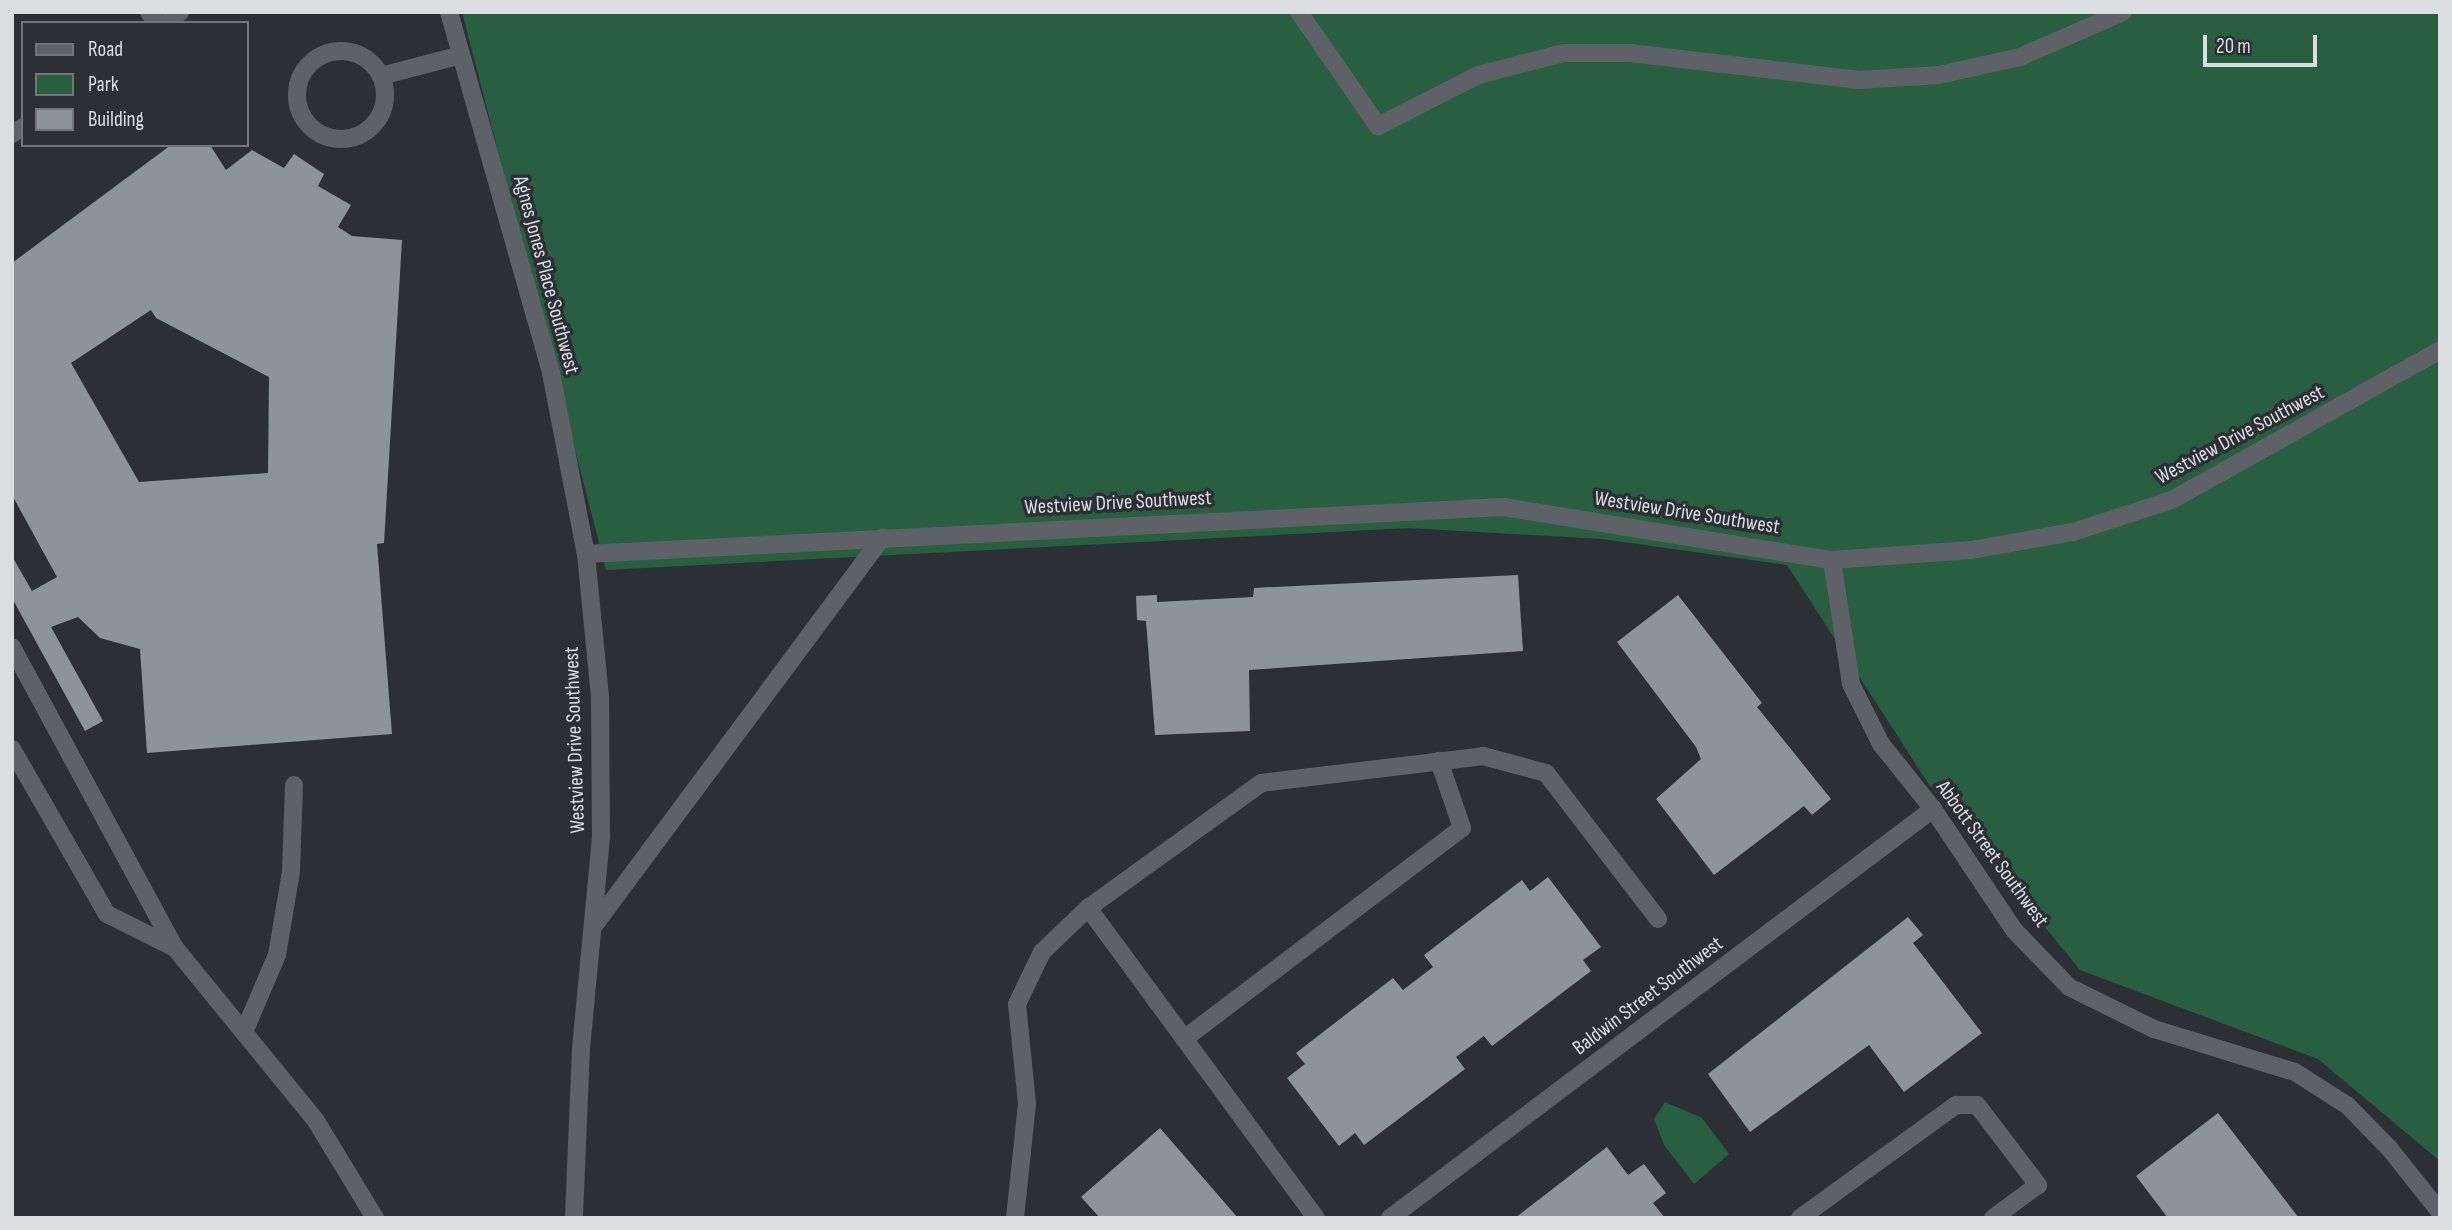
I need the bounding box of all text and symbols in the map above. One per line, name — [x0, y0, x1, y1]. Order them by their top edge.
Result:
legend — [21, 21, 248, 147]
scale bar — [2207, 21, 2321, 65]
text: 20 m — [2216, 34, 2251, 59]
text: Road — [88, 37, 123, 62]
text: Park — [88, 72, 119, 97]
text: Building — [88, 107, 144, 132]
street label: Agnes Jones Place Southwest — [507, 173, 585, 377]
street label: Westview Drive Southwest — [2151, 380, 2329, 490]
street label: Westview Drive Southwest — [1024, 486, 1212, 520]
street label: Westview Drive Southwest — [1593, 486, 1781, 540]
street label: Westview Drive Southwest — [559, 646, 591, 834]
street label: Abbott Street Southwest — [1930, 776, 2054, 932]
street label: Baldwin Street Southwest — [1568, 931, 1728, 1061]

